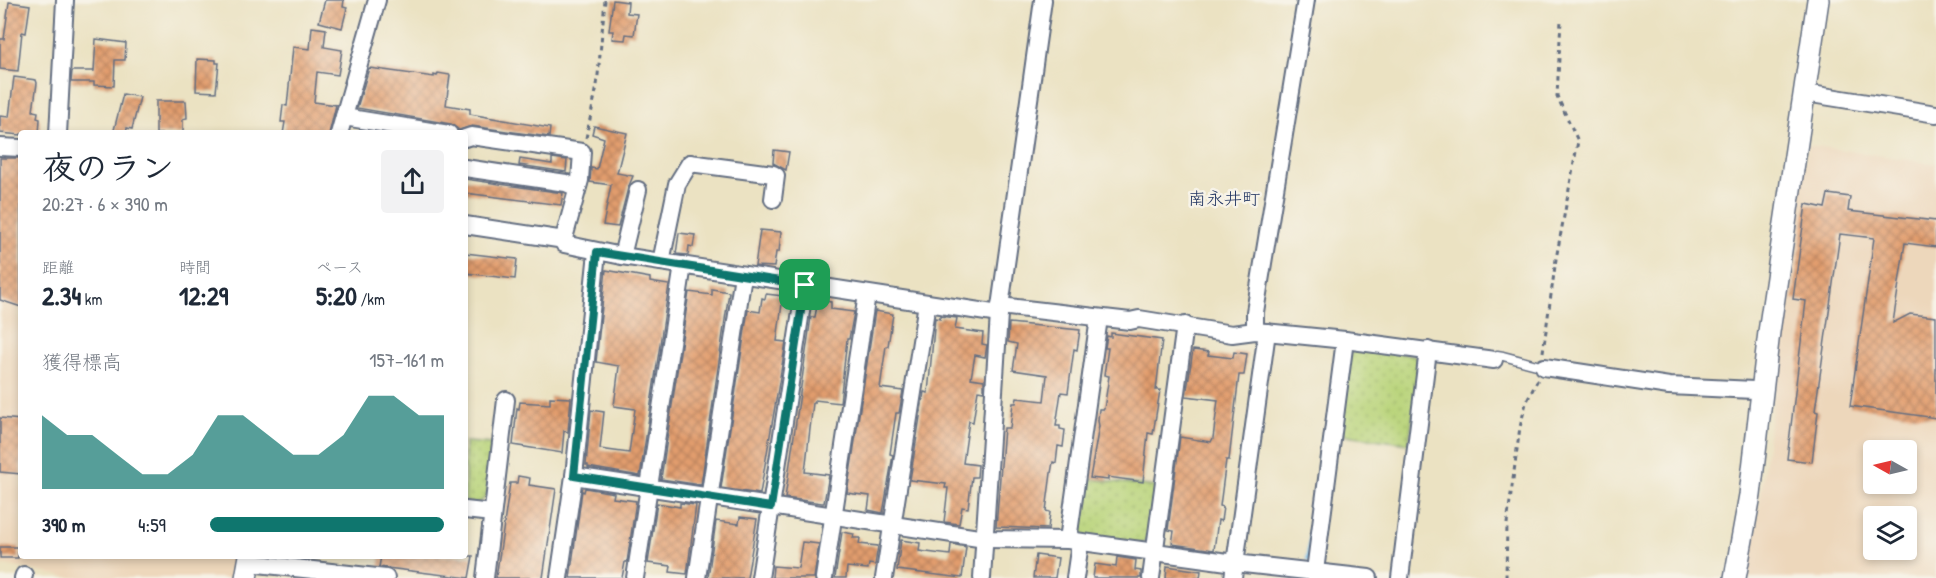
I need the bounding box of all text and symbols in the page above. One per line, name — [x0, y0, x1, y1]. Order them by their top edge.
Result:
text: 夜のラン — [42, 145, 174, 189]
button: share — [381, 150, 444, 213]
district label: 南永井町 — [1188, 186, 1260, 211]
text: 20:27 · 6 × 390 m — [42, 190, 168, 217]
text: 距離 — [42, 256, 74, 278]
text: 時間 — [179, 256, 211, 278]
text: ペース — [316, 256, 363, 278]
pin — [779, 259, 830, 310]
icon: arrive — [788, 268, 821, 301]
text: 2.34 — [42, 278, 81, 313]
text: 12:29 — [179, 278, 228, 313]
text: 5:20 — [316, 278, 357, 313]
text: km — [81, 288, 102, 310]
text: /km — [357, 288, 385, 310]
text: 157–161 m — [369, 346, 444, 373]
text: 獲得標高 — [42, 348, 122, 375]
north arrow — [1863, 440, 1917, 494]
map controls — [1863, 440, 1917, 560]
button: layers — [1863, 506, 1917, 560]
text: 390 m — [42, 511, 85, 538]
text: 4:59 — [138, 511, 166, 538]

